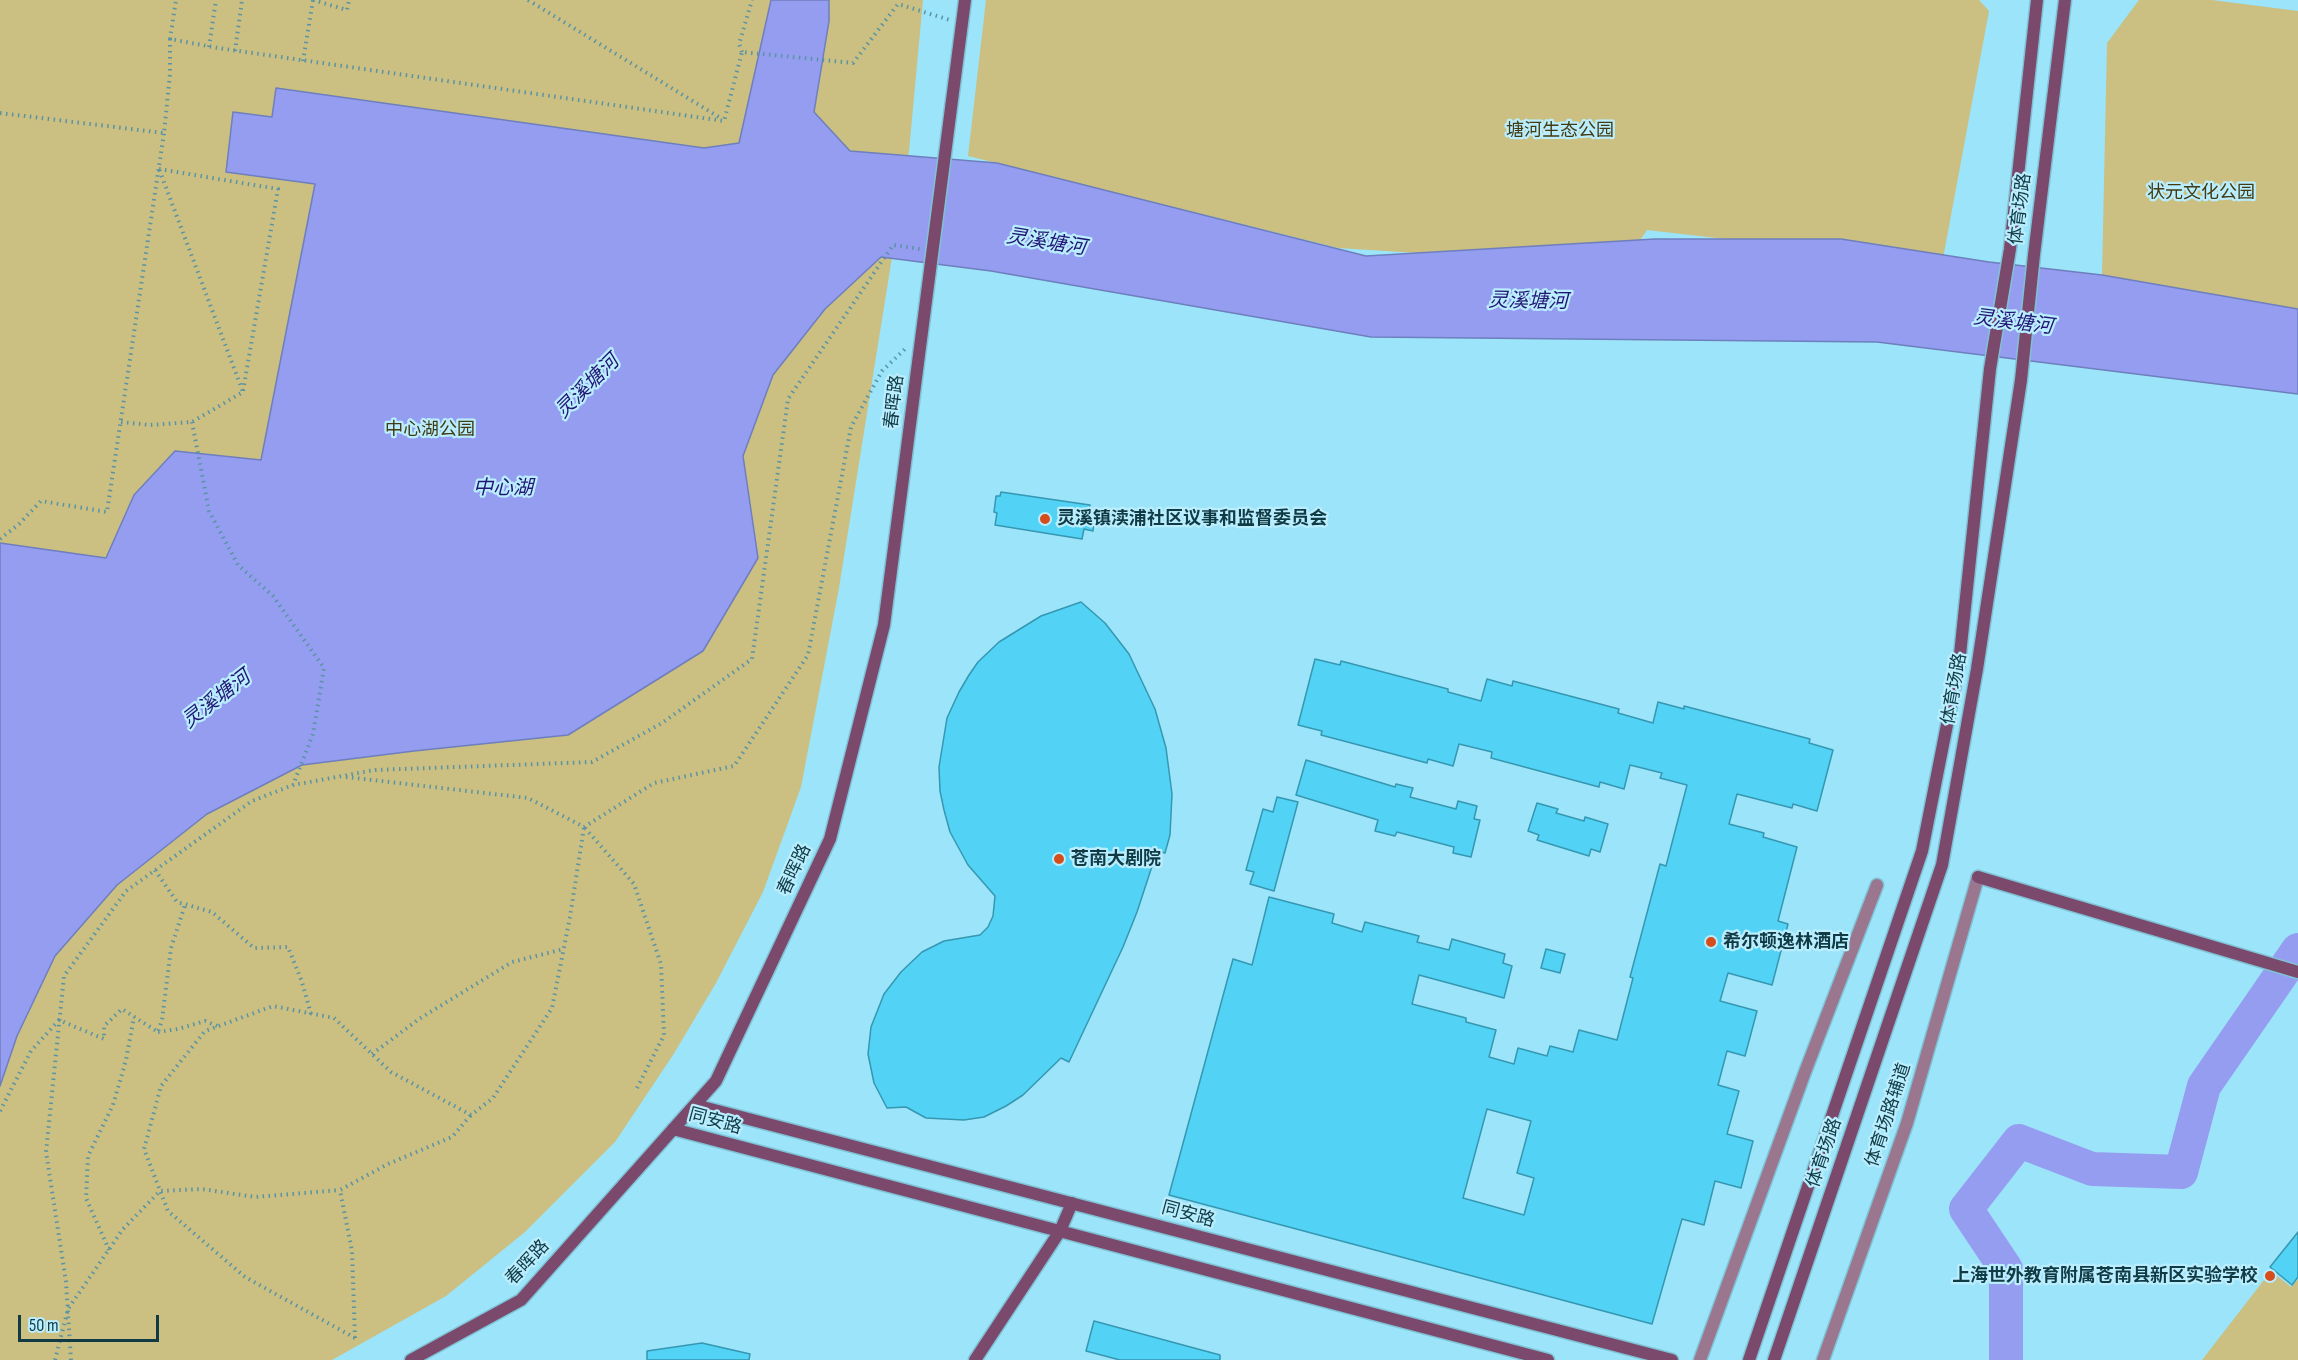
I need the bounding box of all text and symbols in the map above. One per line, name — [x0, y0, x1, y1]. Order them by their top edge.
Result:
park label: 塘河生态公园 — [1506, 120, 1614, 142]
street label: 体育场路 — [2006, 172, 2036, 246]
park label: 状元文化公园 — [2147, 182, 2255, 204]
water label: 灵溪塘河 — [1005, 225, 1087, 261]
water label: 灵溪塘河 — [1488, 289, 1568, 315]
water label: 灵溪塘河 — [1972, 306, 2054, 340]
water label: 灵溪塘河 — [551, 350, 625, 424]
street label: 春晖路 — [881, 374, 909, 430]
park label: 中心湖公园 — [385, 419, 475, 441]
water label: 中心湖 — [473, 477, 533, 501]
place label: 灵溪镇渎浦社区议事和监督委员会 — [1057, 508, 1327, 530]
marker: 灵溪镇渎浦社区议事和监督委员会 — [1038, 512, 1052, 526]
street label: 体育场路 — [1938, 652, 1972, 726]
water label: 灵溪塘河 — [178, 666, 256, 734]
street label: 春晖路 — [774, 841, 816, 899]
place label: 苍南大剧院 — [1071, 848, 1161, 870]
marker: 苍南大剧院 — [1052, 852, 1066, 866]
place label: 希尔顿逸林酒店 — [1723, 931, 1849, 953]
marker: 希尔顿逸林酒店 — [1704, 935, 1718, 949]
street label: 体育场路辅道 — [1862, 1060, 1916, 1170]
street label: 同安路 — [686, 1105, 744, 1139]
street label: 体育场路 — [1803, 1115, 1847, 1191]
street label: 同安路 — [1159, 1198, 1217, 1232]
street label: 春晖路 — [502, 1236, 554, 1290]
place label: 上海世外教育附属苍南县新区实验学校 — [1952, 1265, 2258, 1287]
marker: 上海世外教育附属苍南县新区实验学校 — [2263, 1269, 2277, 1283]
scale bar — [21, 1303, 162, 1341]
text: 50 m — [29, 1315, 59, 1336]

